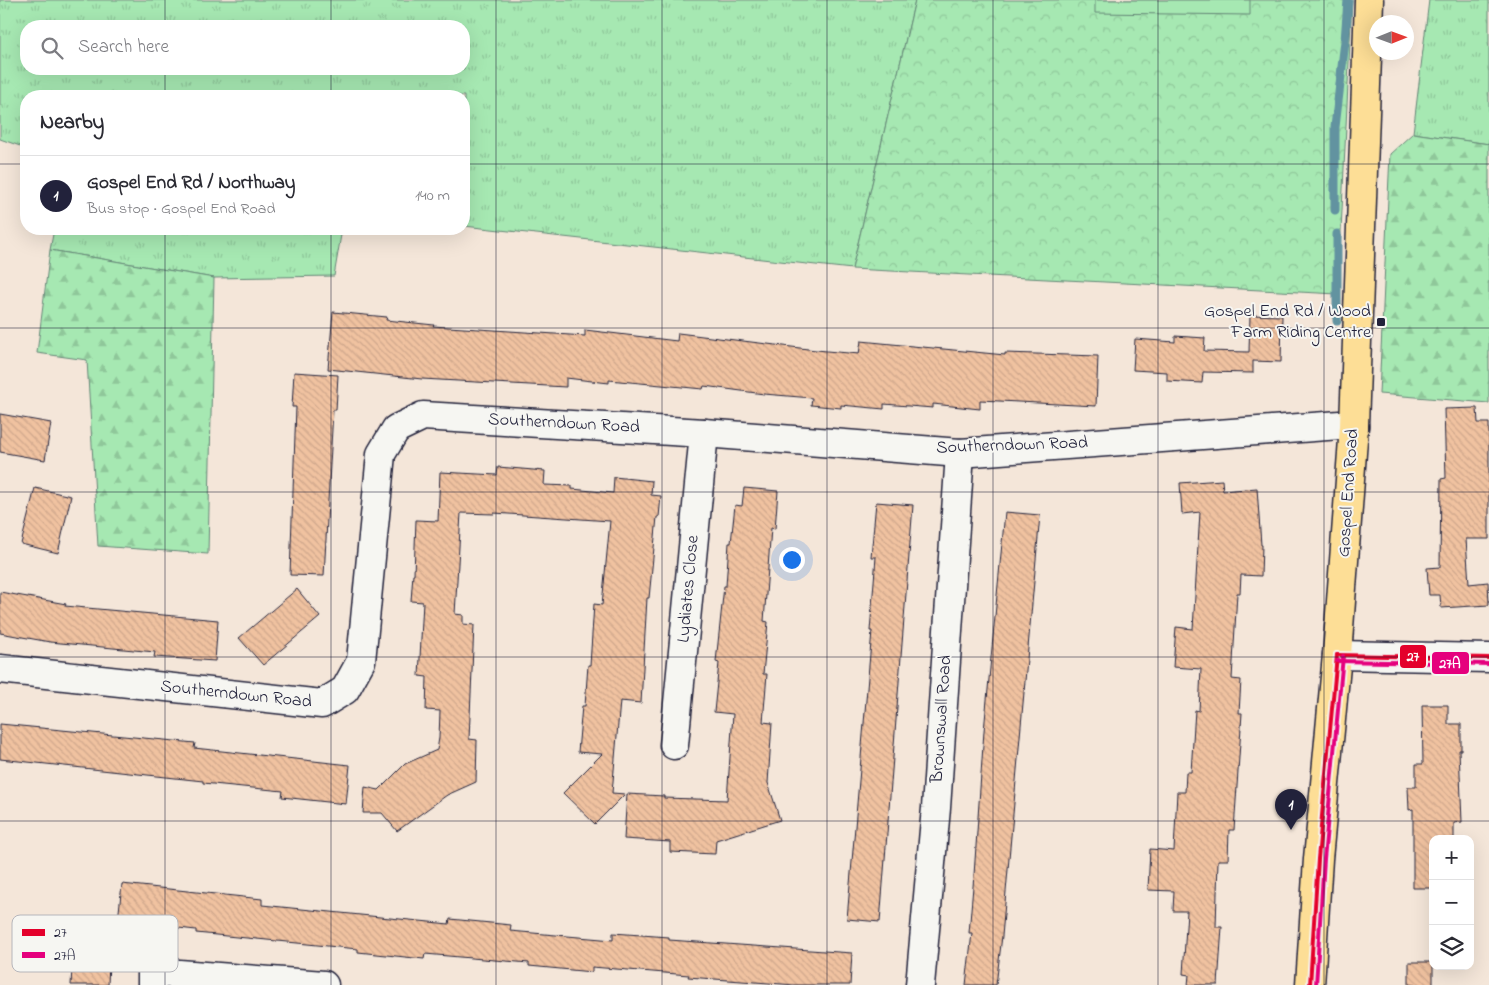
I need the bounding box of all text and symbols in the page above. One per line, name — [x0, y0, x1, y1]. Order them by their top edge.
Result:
north arrow — [1369, 15, 1414, 60]
search box — [20, 20, 470, 75]
icon: search — [38, 34, 66, 62]
text: Search here — [78, 34, 169, 61]
text: Nearby — [40, 108, 104, 138]
text: Gospel End Rd / Northway — [87, 170, 295, 197]
text: 1 — [53, 184, 59, 208]
text: 140 m — [415, 184, 450, 208]
text: Bus stop · Gospel End Road — [87, 197, 275, 221]
place label: Gospel End Rd / Wood Farm Riding Centre — [1204, 299, 1372, 347]
marker: Gospel End Rd / Wood Farm Riding Centre — [1375, 316, 1387, 328]
street label: Southerndown Road — [487, 407, 641, 441]
street label: Gospel End Road — [1332, 428, 1366, 558]
street label: Southerndown Road — [936, 430, 1088, 462]
street label: Lydiates Close — [671, 533, 707, 644]
your location — [779, 547, 805, 573]
line badge: 27 — [1399, 644, 1427, 669]
text: 27 — [1406, 647, 1420, 668]
line badge: 27A — [1431, 651, 1470, 675]
street label: Brownswall Road — [924, 654, 959, 785]
text: 27A — [1438, 654, 1461, 675]
street label: Southerndown Road — [159, 674, 313, 716]
pin: 1 — [1275, 789, 1307, 830]
map controls — [1429, 835, 1474, 970]
button: + — [1429, 835, 1474, 880]
button: − — [1429, 880, 1474, 925]
legend — [12, 915, 178, 972]
text: 27 — [54, 923, 67, 944]
button: layers — [1429, 925, 1474, 970]
text: 27A — [54, 946, 75, 967]

